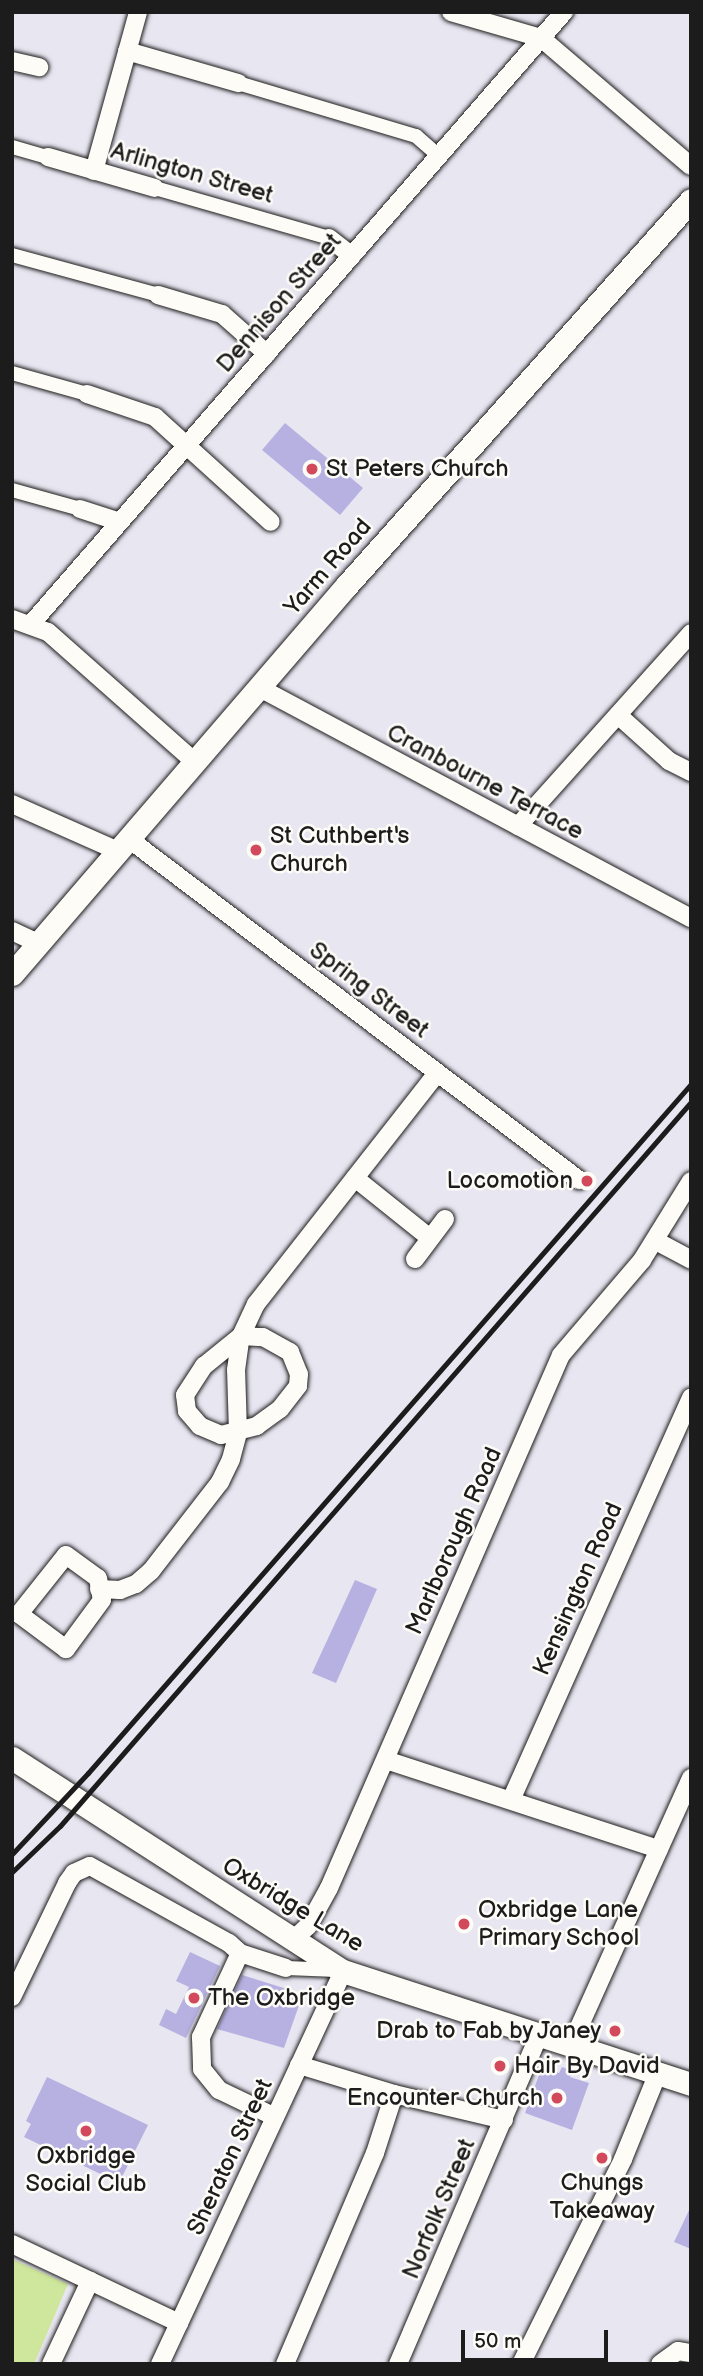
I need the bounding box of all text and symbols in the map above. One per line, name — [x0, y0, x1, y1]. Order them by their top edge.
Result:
street label: Arlington Street — [107, 136, 277, 210]
street label: Dennison Street — [211, 227, 347, 379]
place label: St Peters Church — [326, 455, 508, 483]
marker: St Peters Church — [304, 461, 320, 477]
street label: Yarm Road — [278, 513, 378, 621]
street label: Cranbourne Terrace — [381, 718, 589, 846]
place label: St Cuthbert's Church — [270, 822, 409, 878]
marker: St Cuthbert's Church — [248, 842, 264, 858]
street label: Spring Street — [303, 936, 435, 1044]
place label: Locomotion — [447, 1167, 573, 1195]
marker: Locomotion — [579, 1173, 595, 1189]
street label: Marlborough Road — [400, 1443, 508, 1639]
street label: Kensington Road — [527, 1498, 629, 1680]
street label: Oxbridge Lane — [217, 1851, 369, 1959]
place label: Oxbridge Lane Primary School — [478, 1896, 641, 1952]
marker: Oxbridge Lane Primary School — [456, 1916, 472, 1932]
place label: The Oxbridge — [208, 1984, 355, 2012]
marker: The Oxbridge — [186, 1990, 202, 2006]
place label: Drab to Fab by Janey — [373, 2017, 601, 2045]
marker: Drab to Fab by Janey — [607, 2023, 623, 2039]
place label: Hair By David — [514, 2052, 661, 2080]
marker: Hair By David — [492, 2058, 508, 2074]
street label: Sheraton Street — [181, 2074, 279, 2240]
place label: Encounter Church — [347, 2084, 543, 2112]
marker: Encounter Church — [549, 2090, 565, 2106]
marker: Oxbridge Social Club — [78, 2123, 94, 2139]
street label: Norfolk Street — [396, 2134, 482, 2284]
place label: Oxbridge Social Club — [25, 2142, 147, 2198]
marker: Chungs Takeaway — [594, 2150, 610, 2166]
place label: Chungs Takeaway — [549, 2169, 655, 2225]
scale bar — [465, 2316, 612, 2360]
text: 50 m — [474, 2329, 521, 2354]

